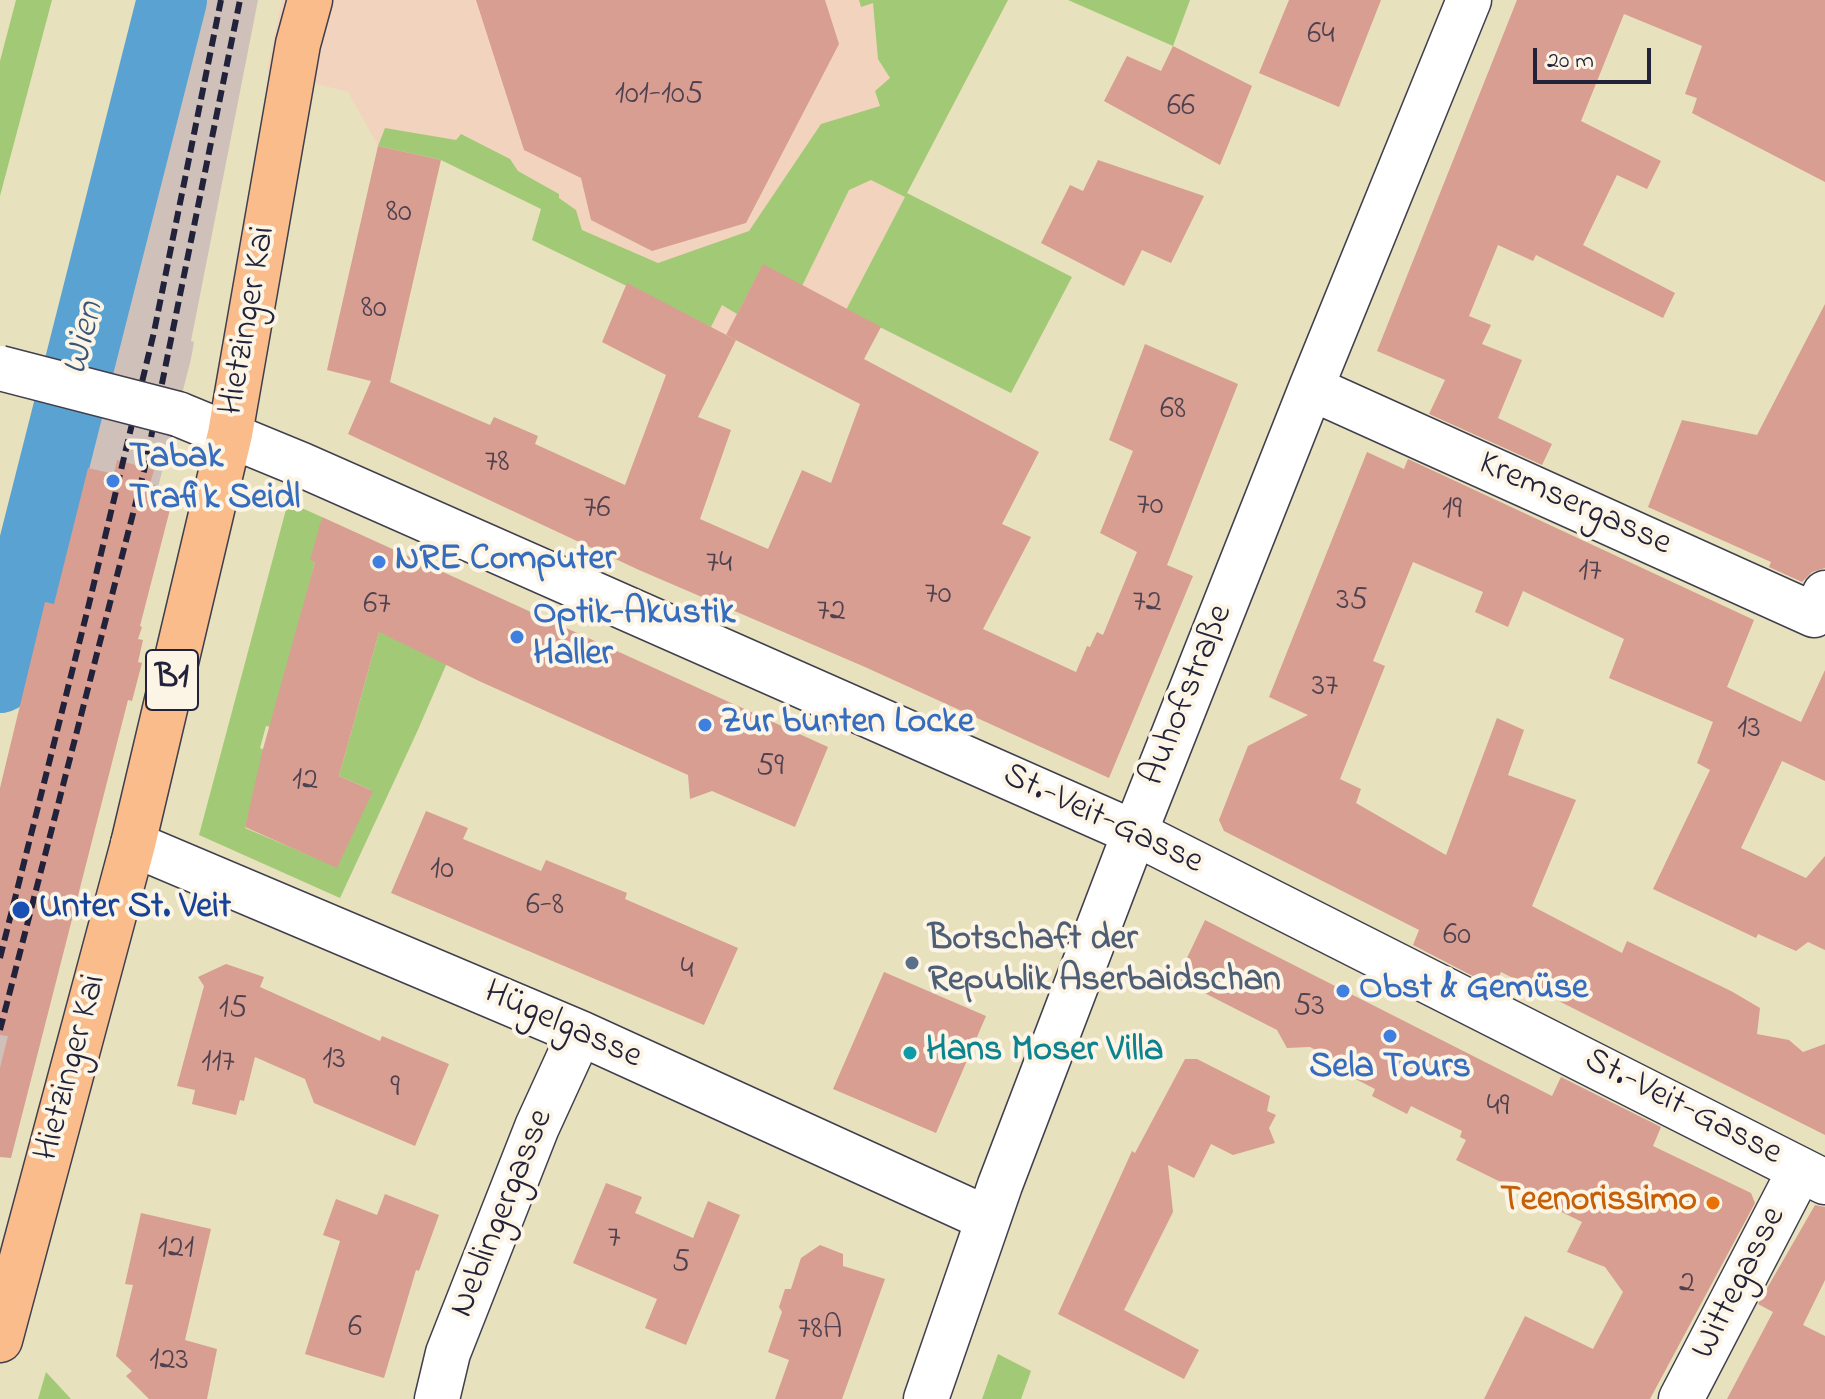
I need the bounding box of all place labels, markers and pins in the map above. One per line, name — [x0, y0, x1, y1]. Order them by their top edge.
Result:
place label: Tabak Trafik Seidl — [129, 438, 300, 523]
marker: Tabak Trafik Seidl — [104, 472, 122, 490]
place label: NRE Computer — [395, 540, 616, 584]
marker: NRE Computer — [370, 553, 388, 571]
place label: Optik-Akustik Haller — [533, 594, 735, 679]
marker: Optik-Akustik Haller — [508, 628, 526, 646]
place label: Zur bunten Locke — [721, 703, 974, 747]
marker: Zur bunten Locke — [696, 716, 714, 734]
place label: Unter St. Veit — [39, 888, 231, 932]
marker: Unter St. Veit — [10, 899, 32, 921]
place label: Botschaft der Republik Aserbaidschan — [928, 920, 1281, 1005]
marker: Botschaft der Republik Aserbaidschan — [903, 954, 921, 972]
place label: Obst & Gemüse — [1359, 969, 1588, 1013]
marker: Obst & Gemüse — [1334, 982, 1352, 1000]
marker: Sela Tours — [1381, 1027, 1399, 1045]
place label: Hans Moser Villa — [926, 1031, 1163, 1075]
marker: Hans Moser Villa — [901, 1044, 919, 1062]
place label: Sela Tours — [1309, 1048, 1471, 1092]
place label: Teenorissimo — [1500, 1181, 1697, 1225]
marker: Teenorissimo — [1704, 1194, 1722, 1212]

